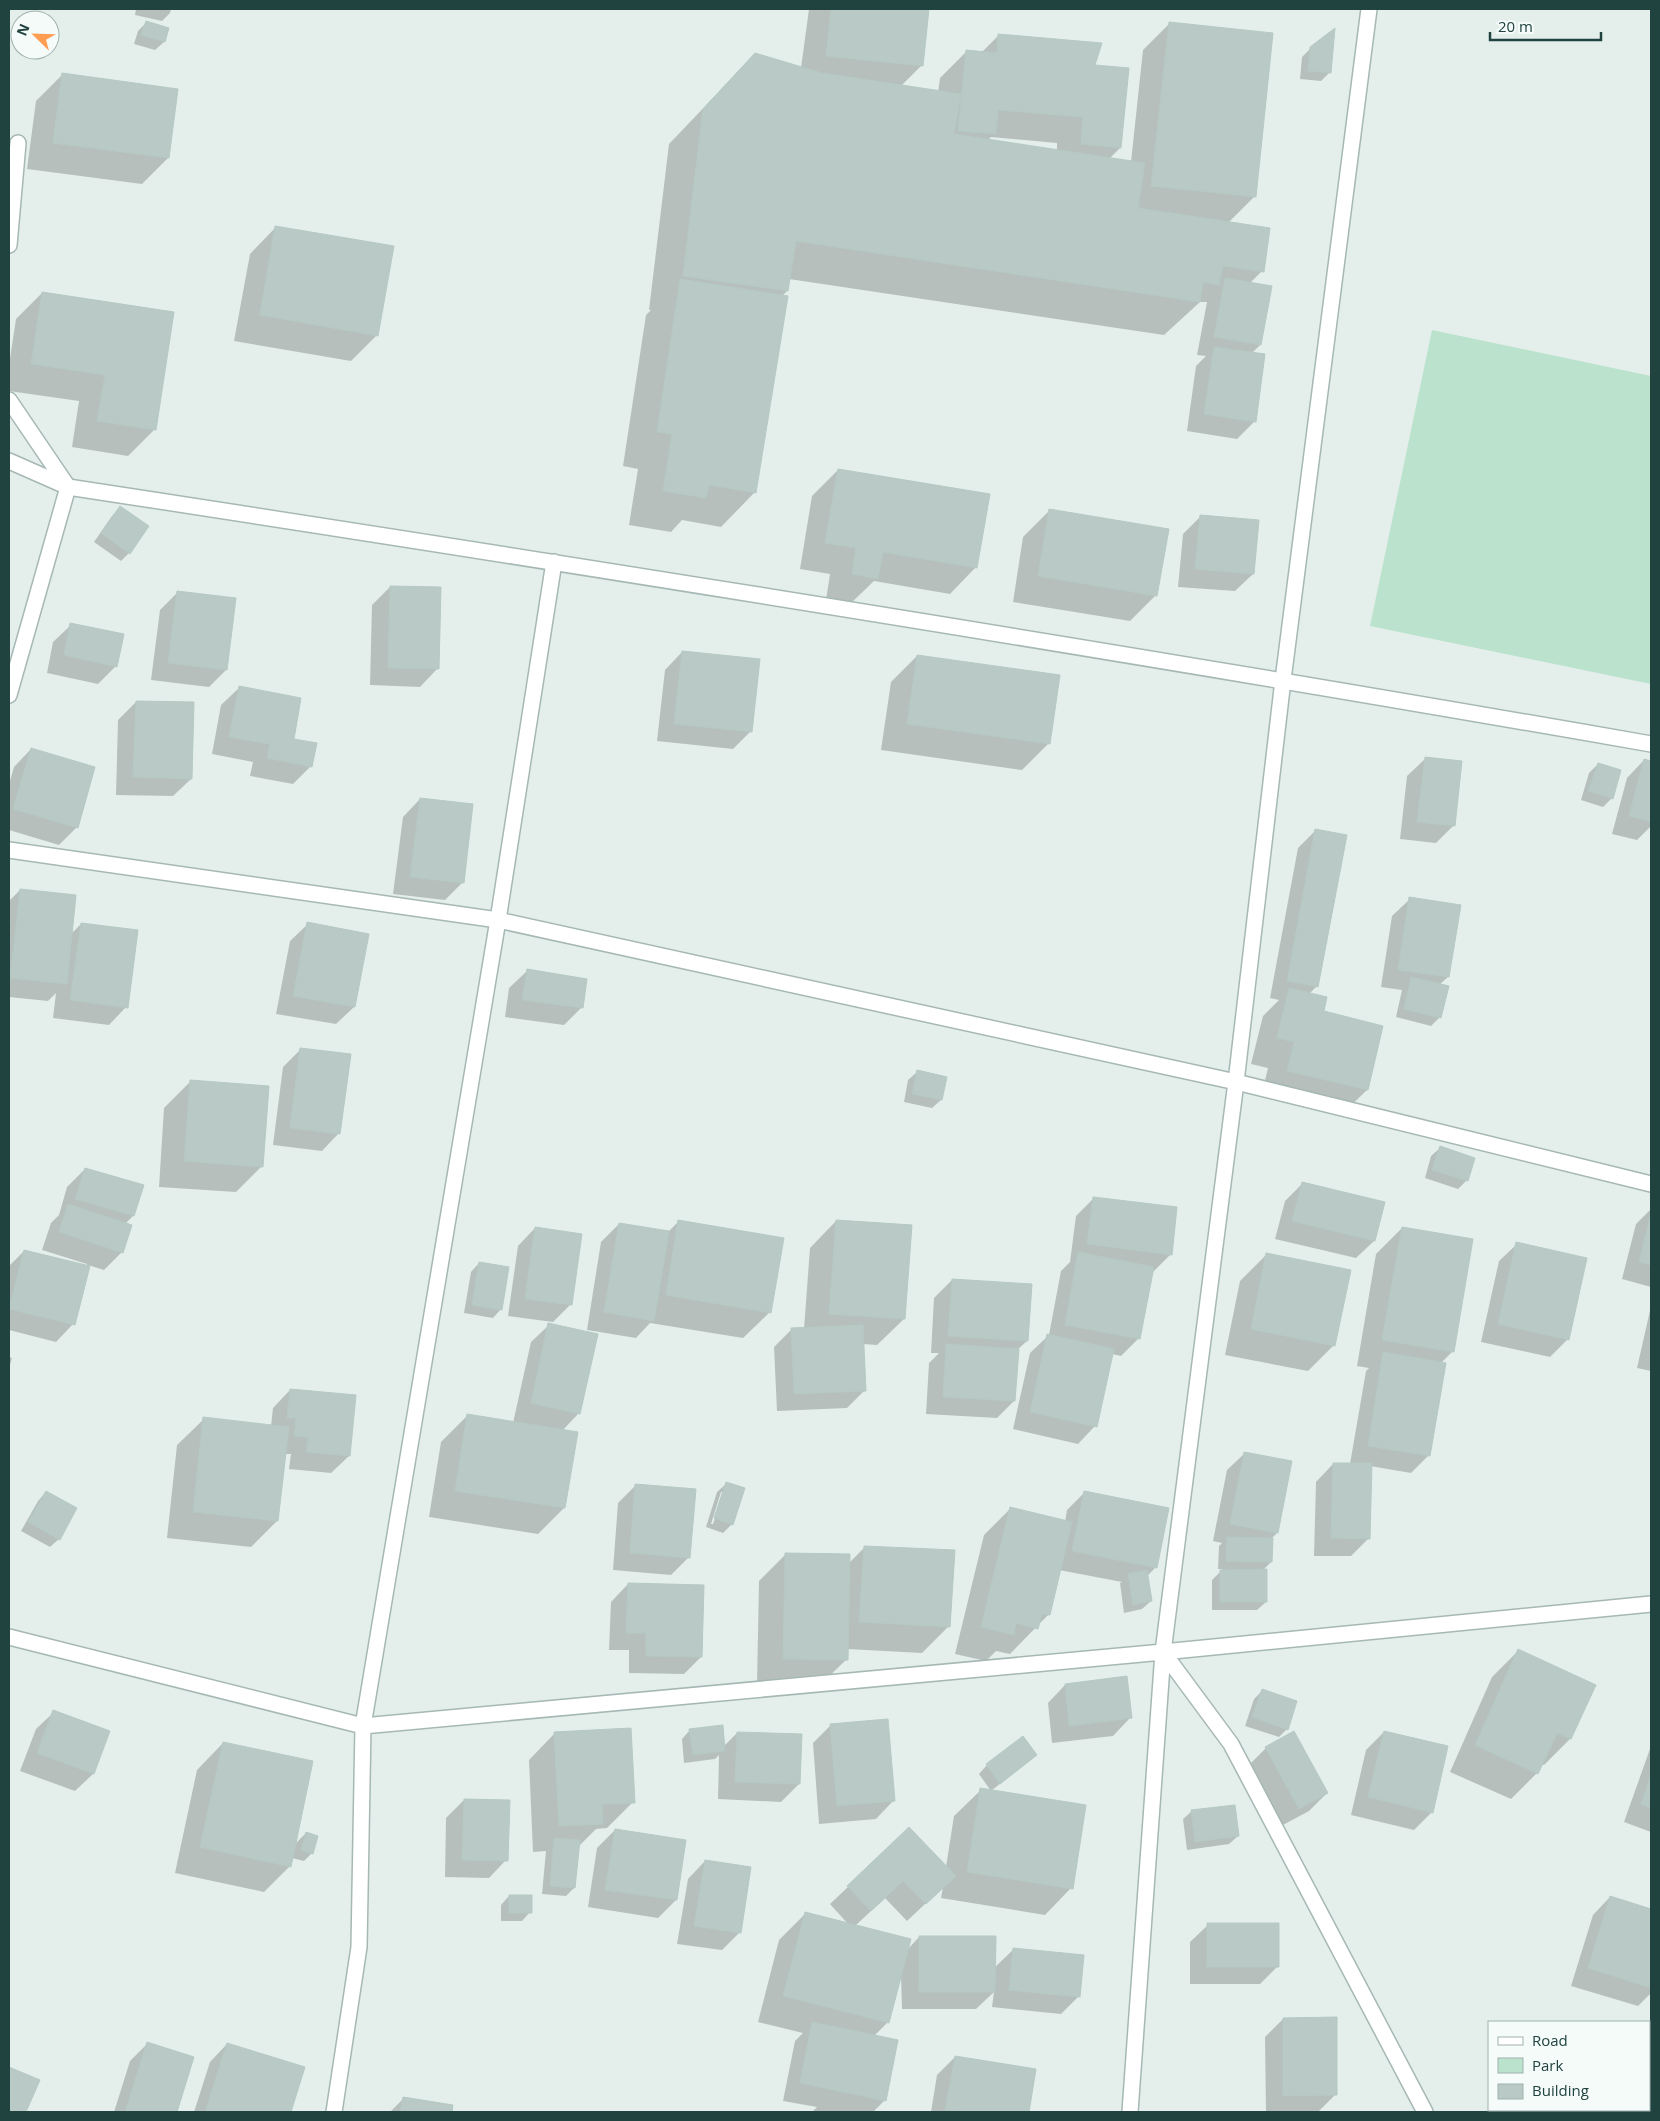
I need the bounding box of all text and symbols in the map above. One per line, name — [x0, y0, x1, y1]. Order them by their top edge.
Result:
north arrow — [10, 10, 60, 60]
scale bar — [1490, 10, 1601, 42]
text: 20 m — [1498, 16, 1533, 36]
text: N — [12, 21, 34, 39]
legend — [1488, 2021, 1650, 2111]
text: Road — [1532, 2030, 1568, 2050]
text: Park — [1532, 2055, 1563, 2075]
text: Building — [1532, 2080, 1589, 2100]

